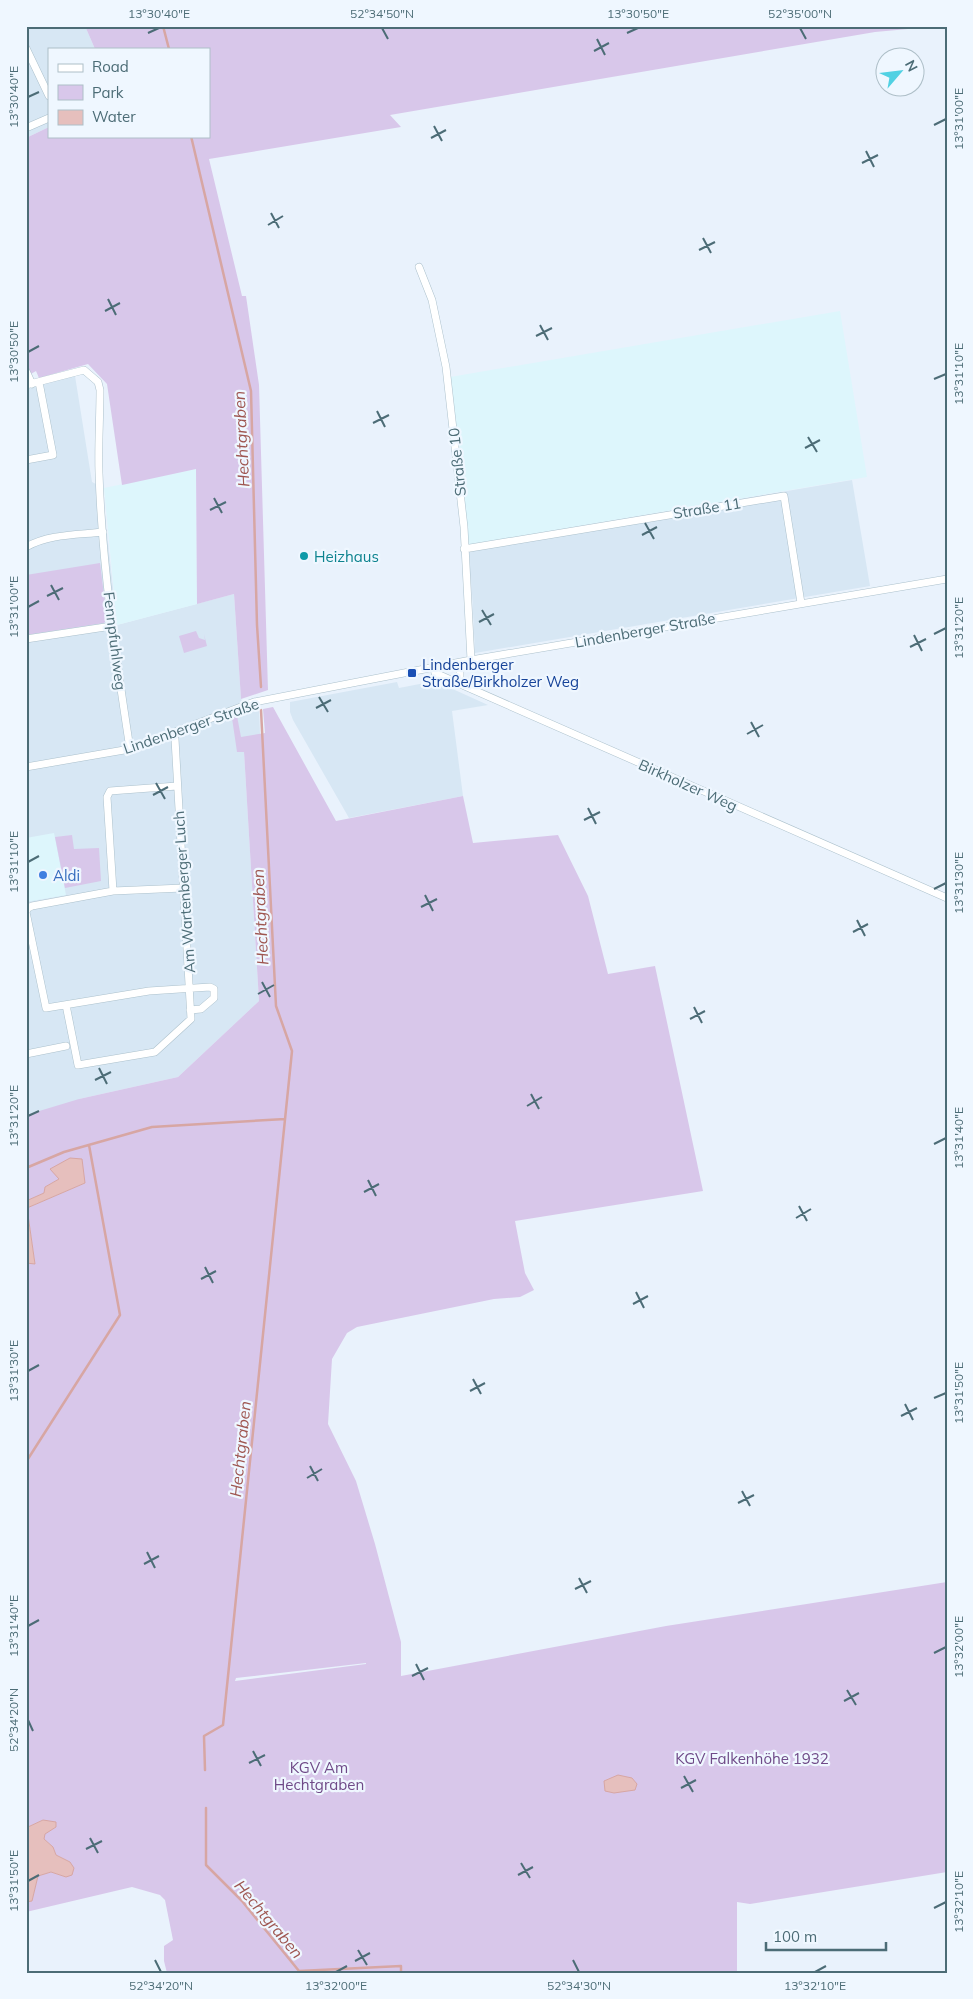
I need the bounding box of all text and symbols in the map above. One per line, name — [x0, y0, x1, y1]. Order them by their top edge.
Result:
text: 13°30'40"E — [128, 6, 190, 21]
text: 52°34'50"N — [350, 6, 414, 21]
text: 13°30'50"E — [607, 6, 669, 21]
text: 52°35'00"N — [768, 6, 832, 21]
legend — [48, 48, 210, 138]
north arrow — [876, 48, 926, 98]
text: Road — [92, 57, 129, 76]
text: N — [901, 57, 922, 75]
text: 13°30'40"E — [6, 66, 21, 128]
text: Park — [92, 83, 124, 102]
text: 13°31'00"E — [951, 88, 966, 150]
text: Water — [92, 107, 136, 126]
text: 13°30'50"E — [6, 321, 21, 383]
text: 13°31'10"E — [951, 343, 966, 405]
water label: Hechtgraben — [228, 390, 254, 488]
street label: Straße 10 — [444, 427, 470, 497]
street label: Straße 11 — [672, 493, 742, 523]
place label: Heizhaus — [314, 547, 379, 566]
marker: Heizhaus — [298, 550, 310, 562]
text: 13°31'00"E — [6, 576, 21, 638]
street label: Fennpfuhlweg — [100, 591, 130, 691]
text: 13°31'20"E — [951, 597, 966, 659]
street label: Lindenberger Straße — [573, 608, 717, 652]
place label: Lindenberger Straße/Birkholzer Weg — [422, 655, 579, 691]
marker: Lindenberger Straße/Birkholzer Weg — [406, 667, 418, 679]
street label: Lindenberger Straße — [121, 694, 261, 758]
street label: Birkholzer Weg — [636, 755, 740, 815]
street label: Am Wartenberger Luch — [169, 810, 199, 974]
text: 13°31'10"E — [6, 831, 21, 893]
text: 13°31'30"E — [951, 852, 966, 914]
place label: Aldi — [53, 866, 80, 885]
water label: Hechtgraben — [247, 868, 273, 966]
marker: Aldi — [37, 869, 49, 881]
text: 13°31'20"E — [6, 1085, 21, 1147]
text: 13°31'40"E — [951, 1107, 966, 1169]
text: 13°31'30"E — [6, 1340, 21, 1402]
text: 13°31'50"E — [951, 1362, 966, 1424]
water label: Hechtgraben — [225, 1400, 255, 1498]
text: 13°31'40"E — [6, 1595, 21, 1657]
text: 13°32'00"E — [951, 1616, 966, 1678]
text: 52°34'20"N — [6, 1688, 21, 1752]
park label: KGV Falkenhöhe 1932 — [675, 1749, 829, 1768]
park label: KGV Am Hechtgraben — [274, 1758, 364, 1794]
text: 13°31'50"E — [6, 1850, 21, 1912]
text: 13°32'10"E — [951, 1871, 966, 1933]
water label: Hechtgraben — [230, 1876, 308, 1962]
scale bar — [766, 1919, 886, 1951]
text: 100 m — [773, 1927, 817, 1946]
text: 52°34'20"N — [129, 1978, 193, 1993]
text: 13°32'00"E — [305, 1978, 367, 1993]
text: 52°34'30"N — [547, 1978, 611, 1993]
text: 13°32'10"E — [784, 1978, 846, 1993]

